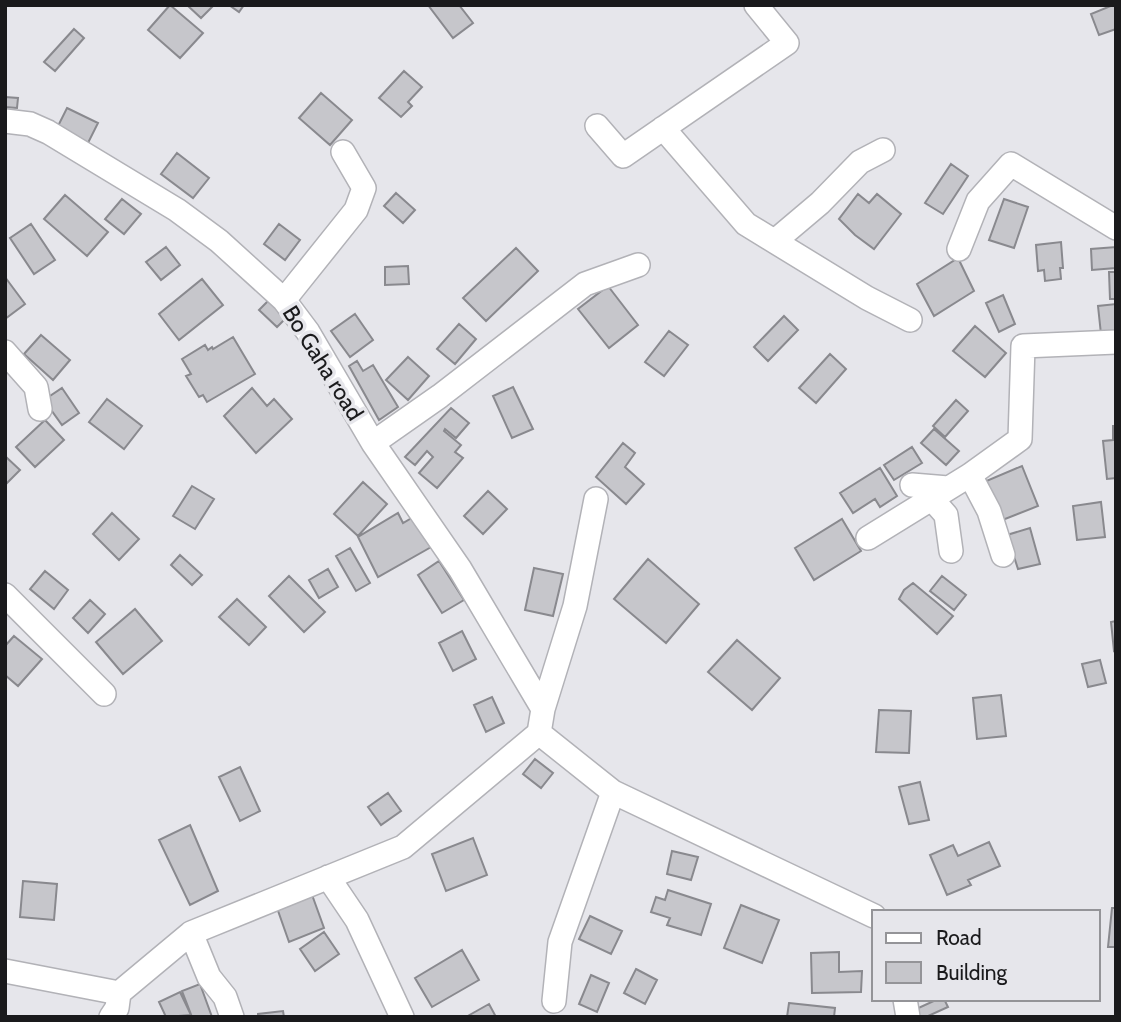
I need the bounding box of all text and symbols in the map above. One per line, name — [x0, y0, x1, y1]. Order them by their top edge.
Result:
street label: Bo Gaha road — [277, 300, 369, 426]
legend — [872, 910, 1100, 1001]
text: Road — [936, 925, 982, 950]
text: Building — [936, 960, 1008, 985]

